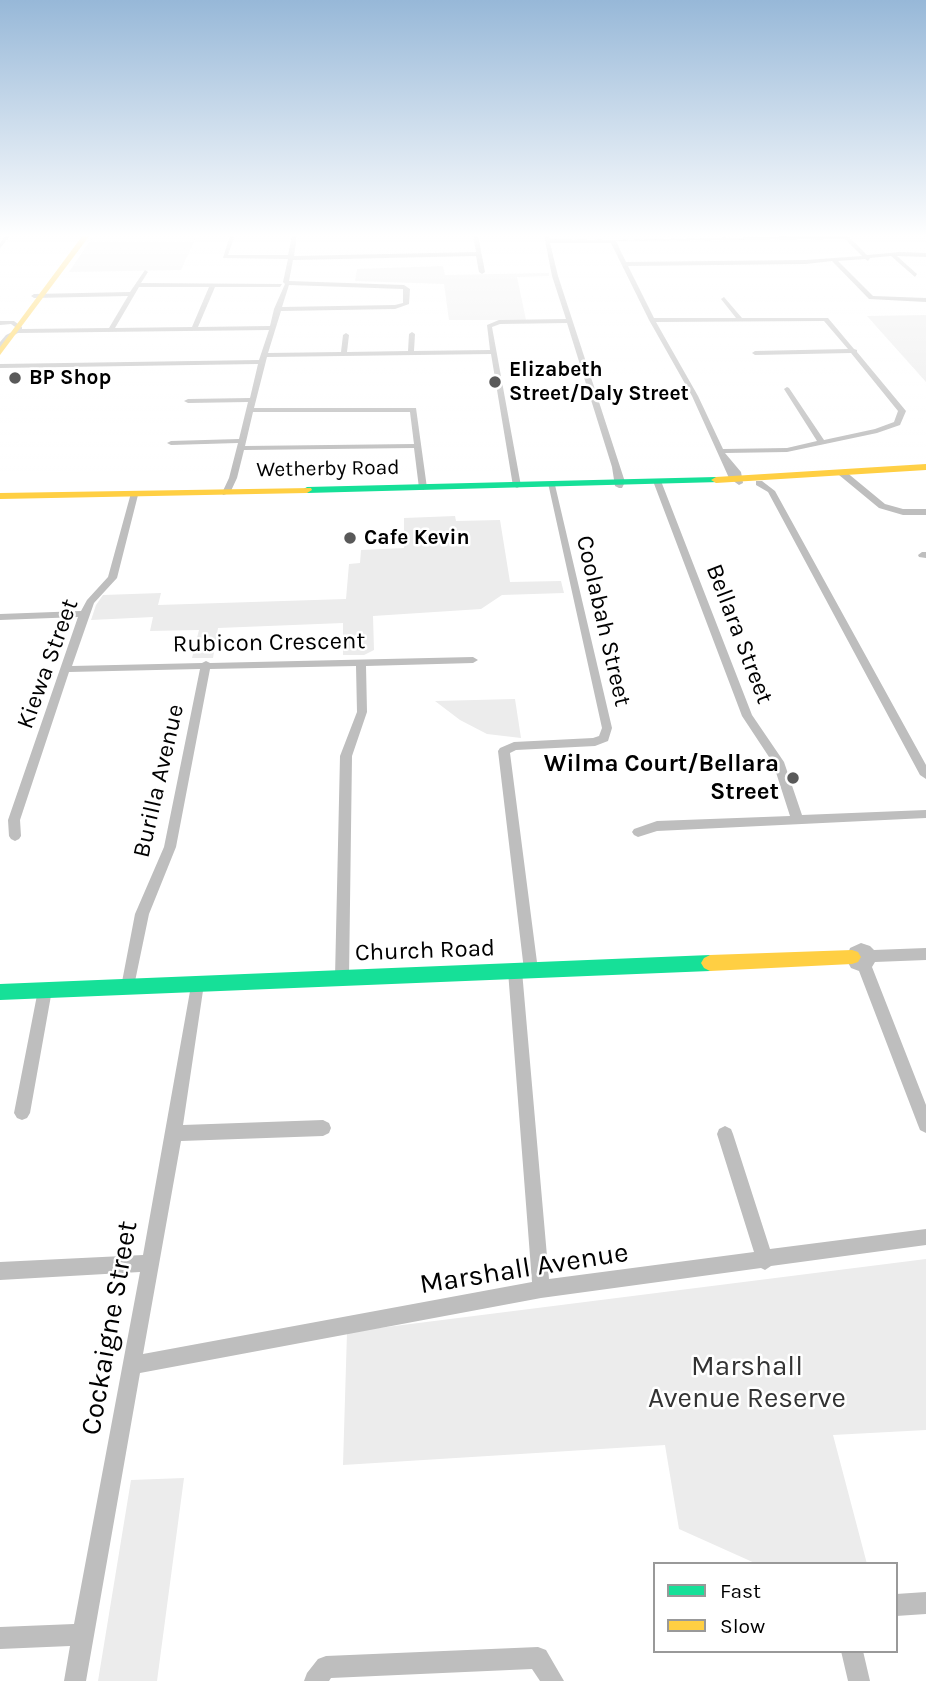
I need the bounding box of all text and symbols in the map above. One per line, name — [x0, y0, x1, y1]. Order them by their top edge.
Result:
place label: Elizabeth Street/Daly Street — [509, 357, 689, 407]
place label: BP Shop — [29, 365, 111, 391]
marker: BP Shop — [7, 370, 23, 386]
marker: Elizabeth Street/Daly Street — [487, 374, 503, 390]
street label: Wetherby Road — [256, 455, 400, 483]
place label: Cafe Kevin — [364, 525, 469, 551]
marker: Cafe Kevin — [342, 530, 358, 546]
street label: Coolabah Street — [569, 533, 637, 709]
street label: Bellara Street — [699, 560, 779, 708]
street label: Kiewa Street — [11, 595, 85, 733]
street label: Rubicon Crescent — [172, 627, 366, 659]
street label: Burilla Avenue — [127, 701, 191, 861]
place label: Wilma Court/Bellara Street — [544, 750, 779, 806]
marker: Wilma Court/Bellara Street — [785, 770, 801, 786]
street label: Church Road — [354, 934, 496, 968]
street label: Cockaigne Street — [75, 1218, 145, 1438]
street label: Marshall Avenue — [417, 1236, 631, 1302]
park label: Marshall Avenue Reserve — [648, 1350, 846, 1416]
legend — [653, 1562, 898, 1653]
text: Fast — [720, 1579, 761, 1603]
text: Slow — [720, 1614, 765, 1638]

